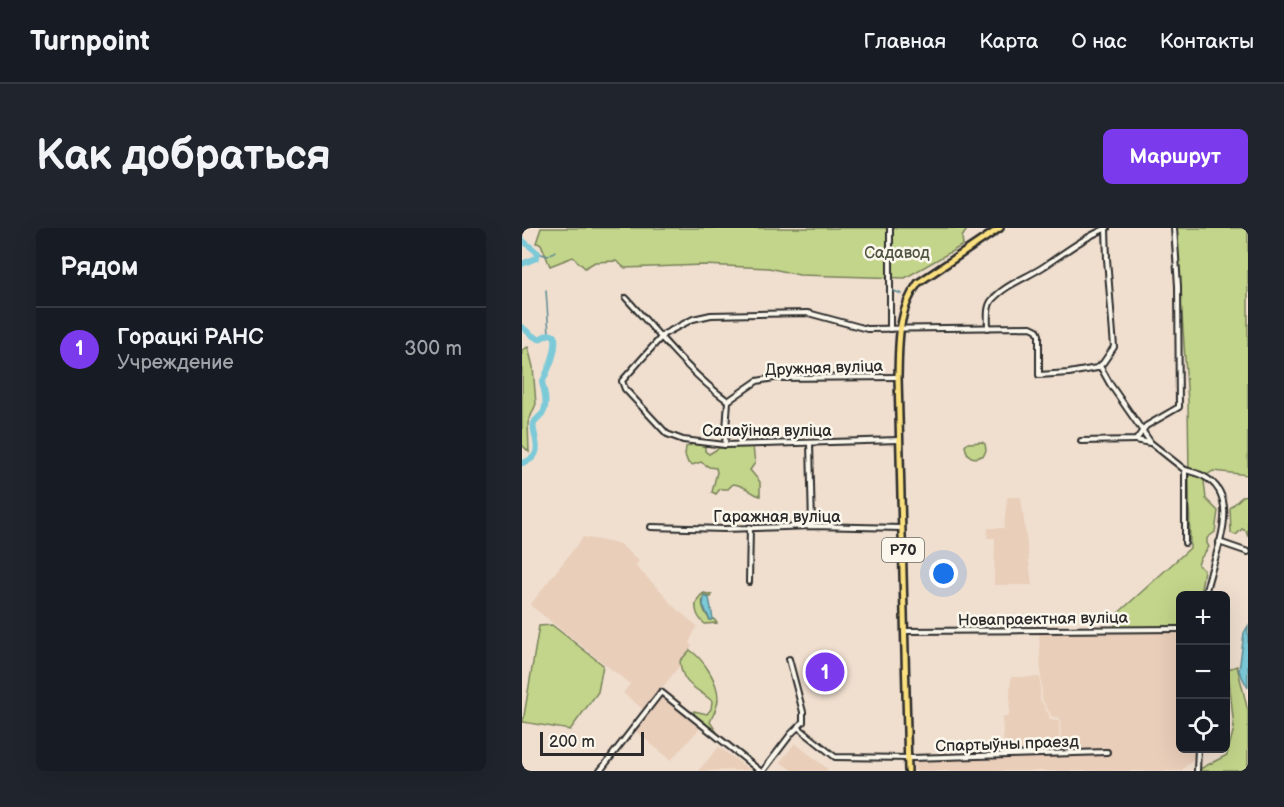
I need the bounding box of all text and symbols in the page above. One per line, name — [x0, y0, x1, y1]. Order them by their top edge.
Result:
text: Turnpoint — [30, 25, 150, 58]
text: Главная — [863, 29, 946, 54]
text: Карта — [979, 29, 1038, 54]
text: О нас — [1071, 29, 1127, 54]
text: Контакты — [1160, 29, 1254, 54]
button: Маршрут — [1103, 129, 1248, 184]
text: Как добраться — [36, 131, 331, 182]
park label: Садавод — [864, 244, 930, 263]
text: Рядом — [60, 252, 138, 283]
text: Горацкі РАНС — [117, 324, 264, 351]
text: 1 — [75, 337, 84, 361]
text: 300 m — [404, 337, 462, 361]
text: Учреждение — [117, 351, 234, 375]
street label: Дружная вуліца — [765, 357, 884, 380]
street label: Салаўіная вуліца — [702, 422, 832, 441]
street label: Гаражная вуліца — [713, 508, 841, 527]
road number: Р70 — [882, 538, 924, 562]
your location — [929, 559, 958, 588]
map controls — [1176, 591, 1230, 753]
button: + — [1176, 591, 1230, 645]
street label: Новапраектная вуліца — [958, 609, 1129, 630]
button: − — [1176, 645, 1230, 699]
pin: 1 — [806, 650, 844, 694]
button: locate — [1176, 699, 1230, 753]
scale bar — [540, 729, 644, 756]
street label: Спартыўны праезд — [935, 732, 1079, 756]
text: 200 m — [549, 733, 595, 752]

